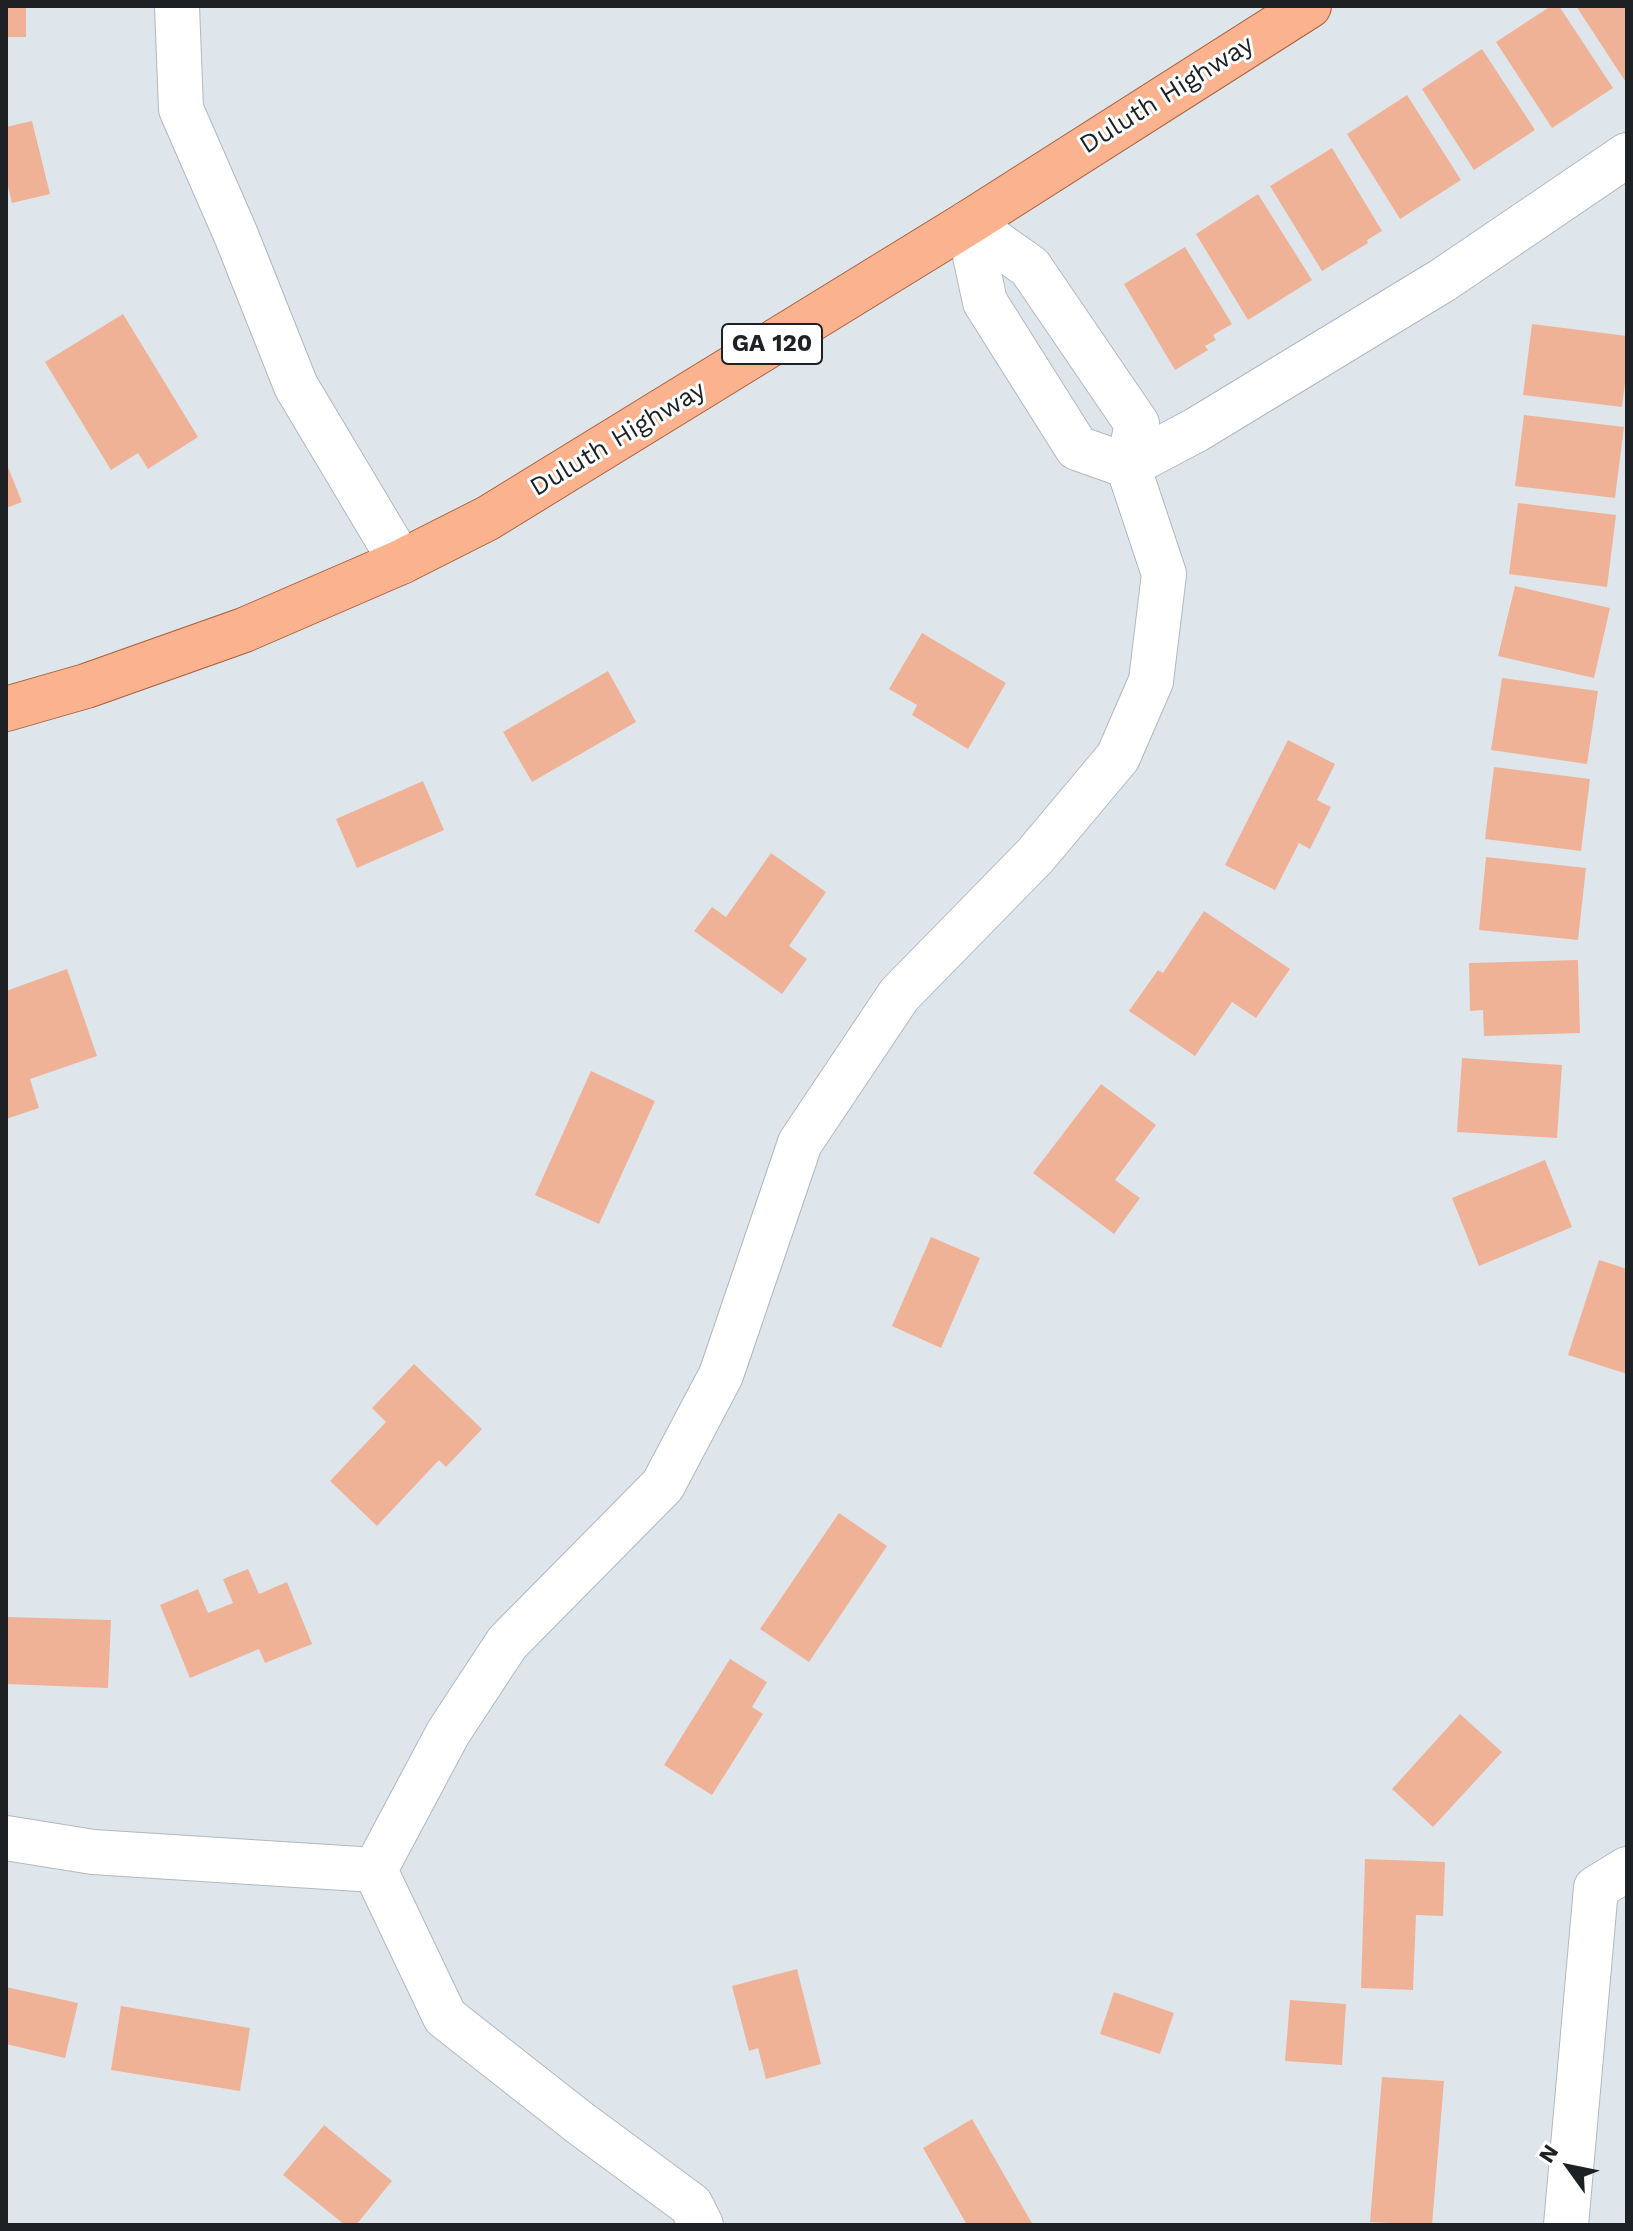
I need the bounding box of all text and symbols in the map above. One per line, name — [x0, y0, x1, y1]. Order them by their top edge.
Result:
street label: Duluth Highway — [1074, 29, 1260, 161]
road number: GA 120 — [722, 324, 822, 364]
street label: Duluth Highway — [525, 374, 711, 504]
north arrow — [1529, 2127, 1609, 2207]
text: N — [1534, 2140, 1563, 2167]

